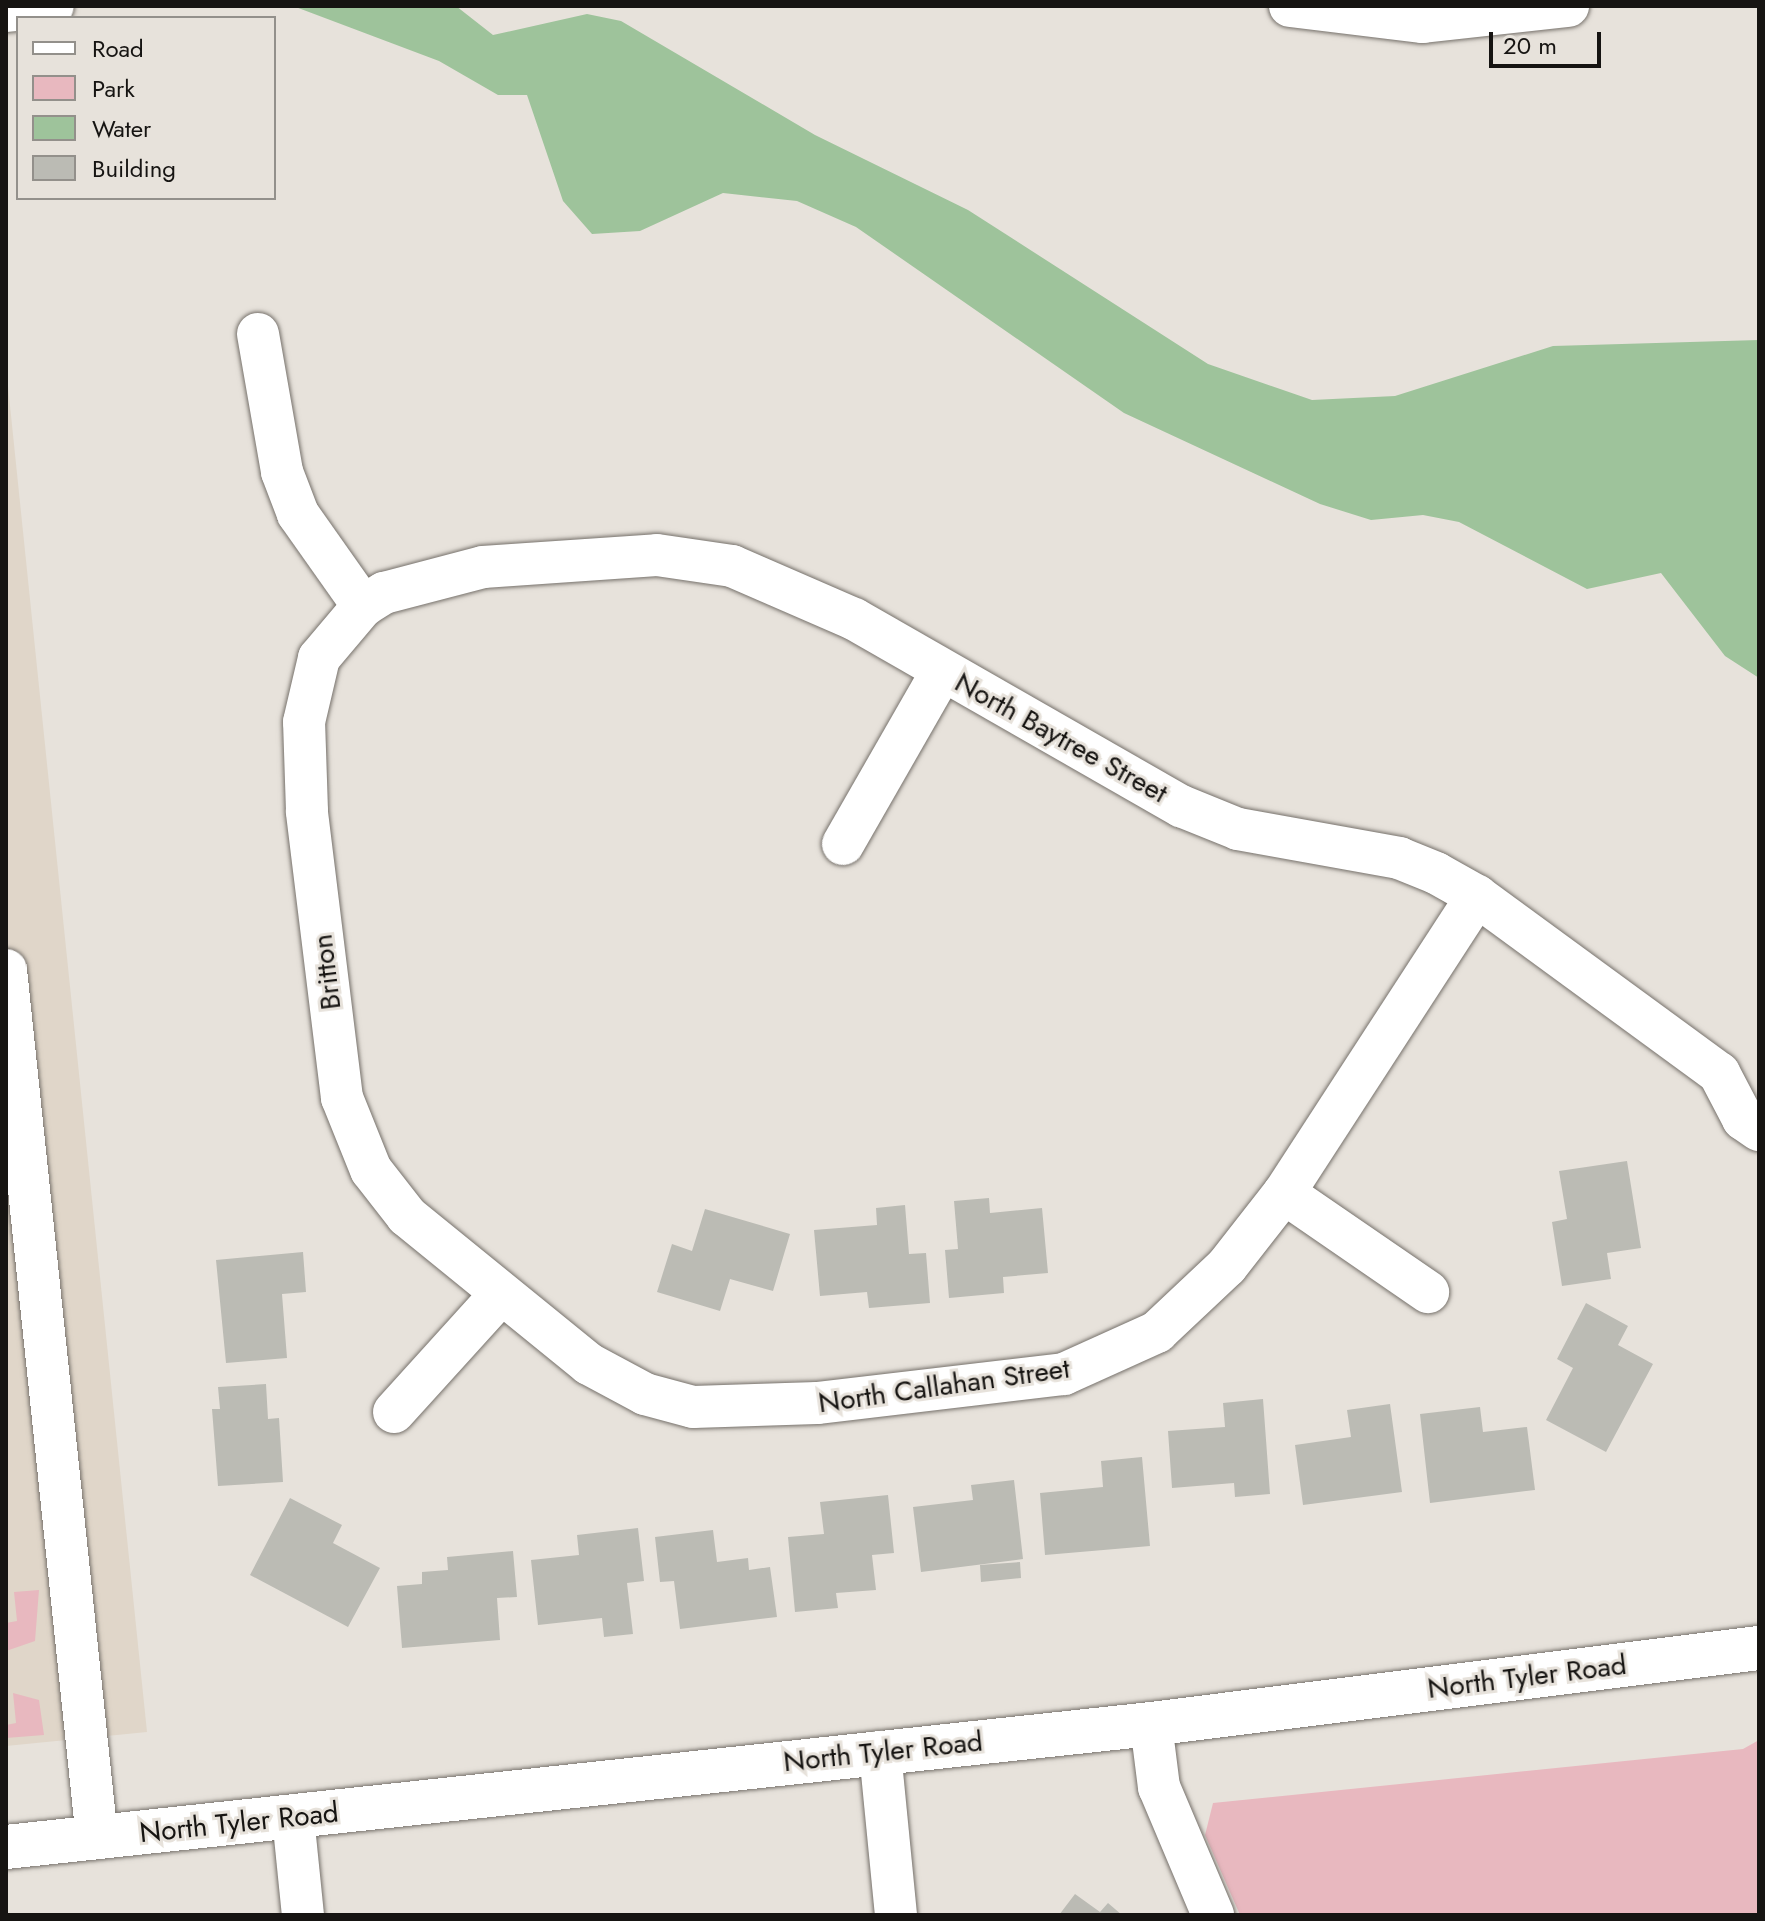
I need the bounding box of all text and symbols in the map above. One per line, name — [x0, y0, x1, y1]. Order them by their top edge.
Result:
legend — [16, 16, 276, 200]
scale bar — [1493, 16, 1605, 66]
text: 20 m — [1503, 28, 1557, 63]
text: Road — [92, 31, 144, 66]
text: Park — [92, 71, 135, 106]
text: Water — [92, 111, 151, 146]
text: Building — [92, 151, 176, 186]
street label: North Baytree Street — [949, 666, 1173, 810]
street label: Britton — [306, 932, 348, 1012]
street label: North Callahan Street — [816, 1352, 1072, 1420]
street label: North Tyler Road — [1426, 1648, 1628, 1706]
street label: North Tyler Road — [782, 1725, 984, 1779]
street label: North Tyler Road — [138, 1796, 340, 1850]

